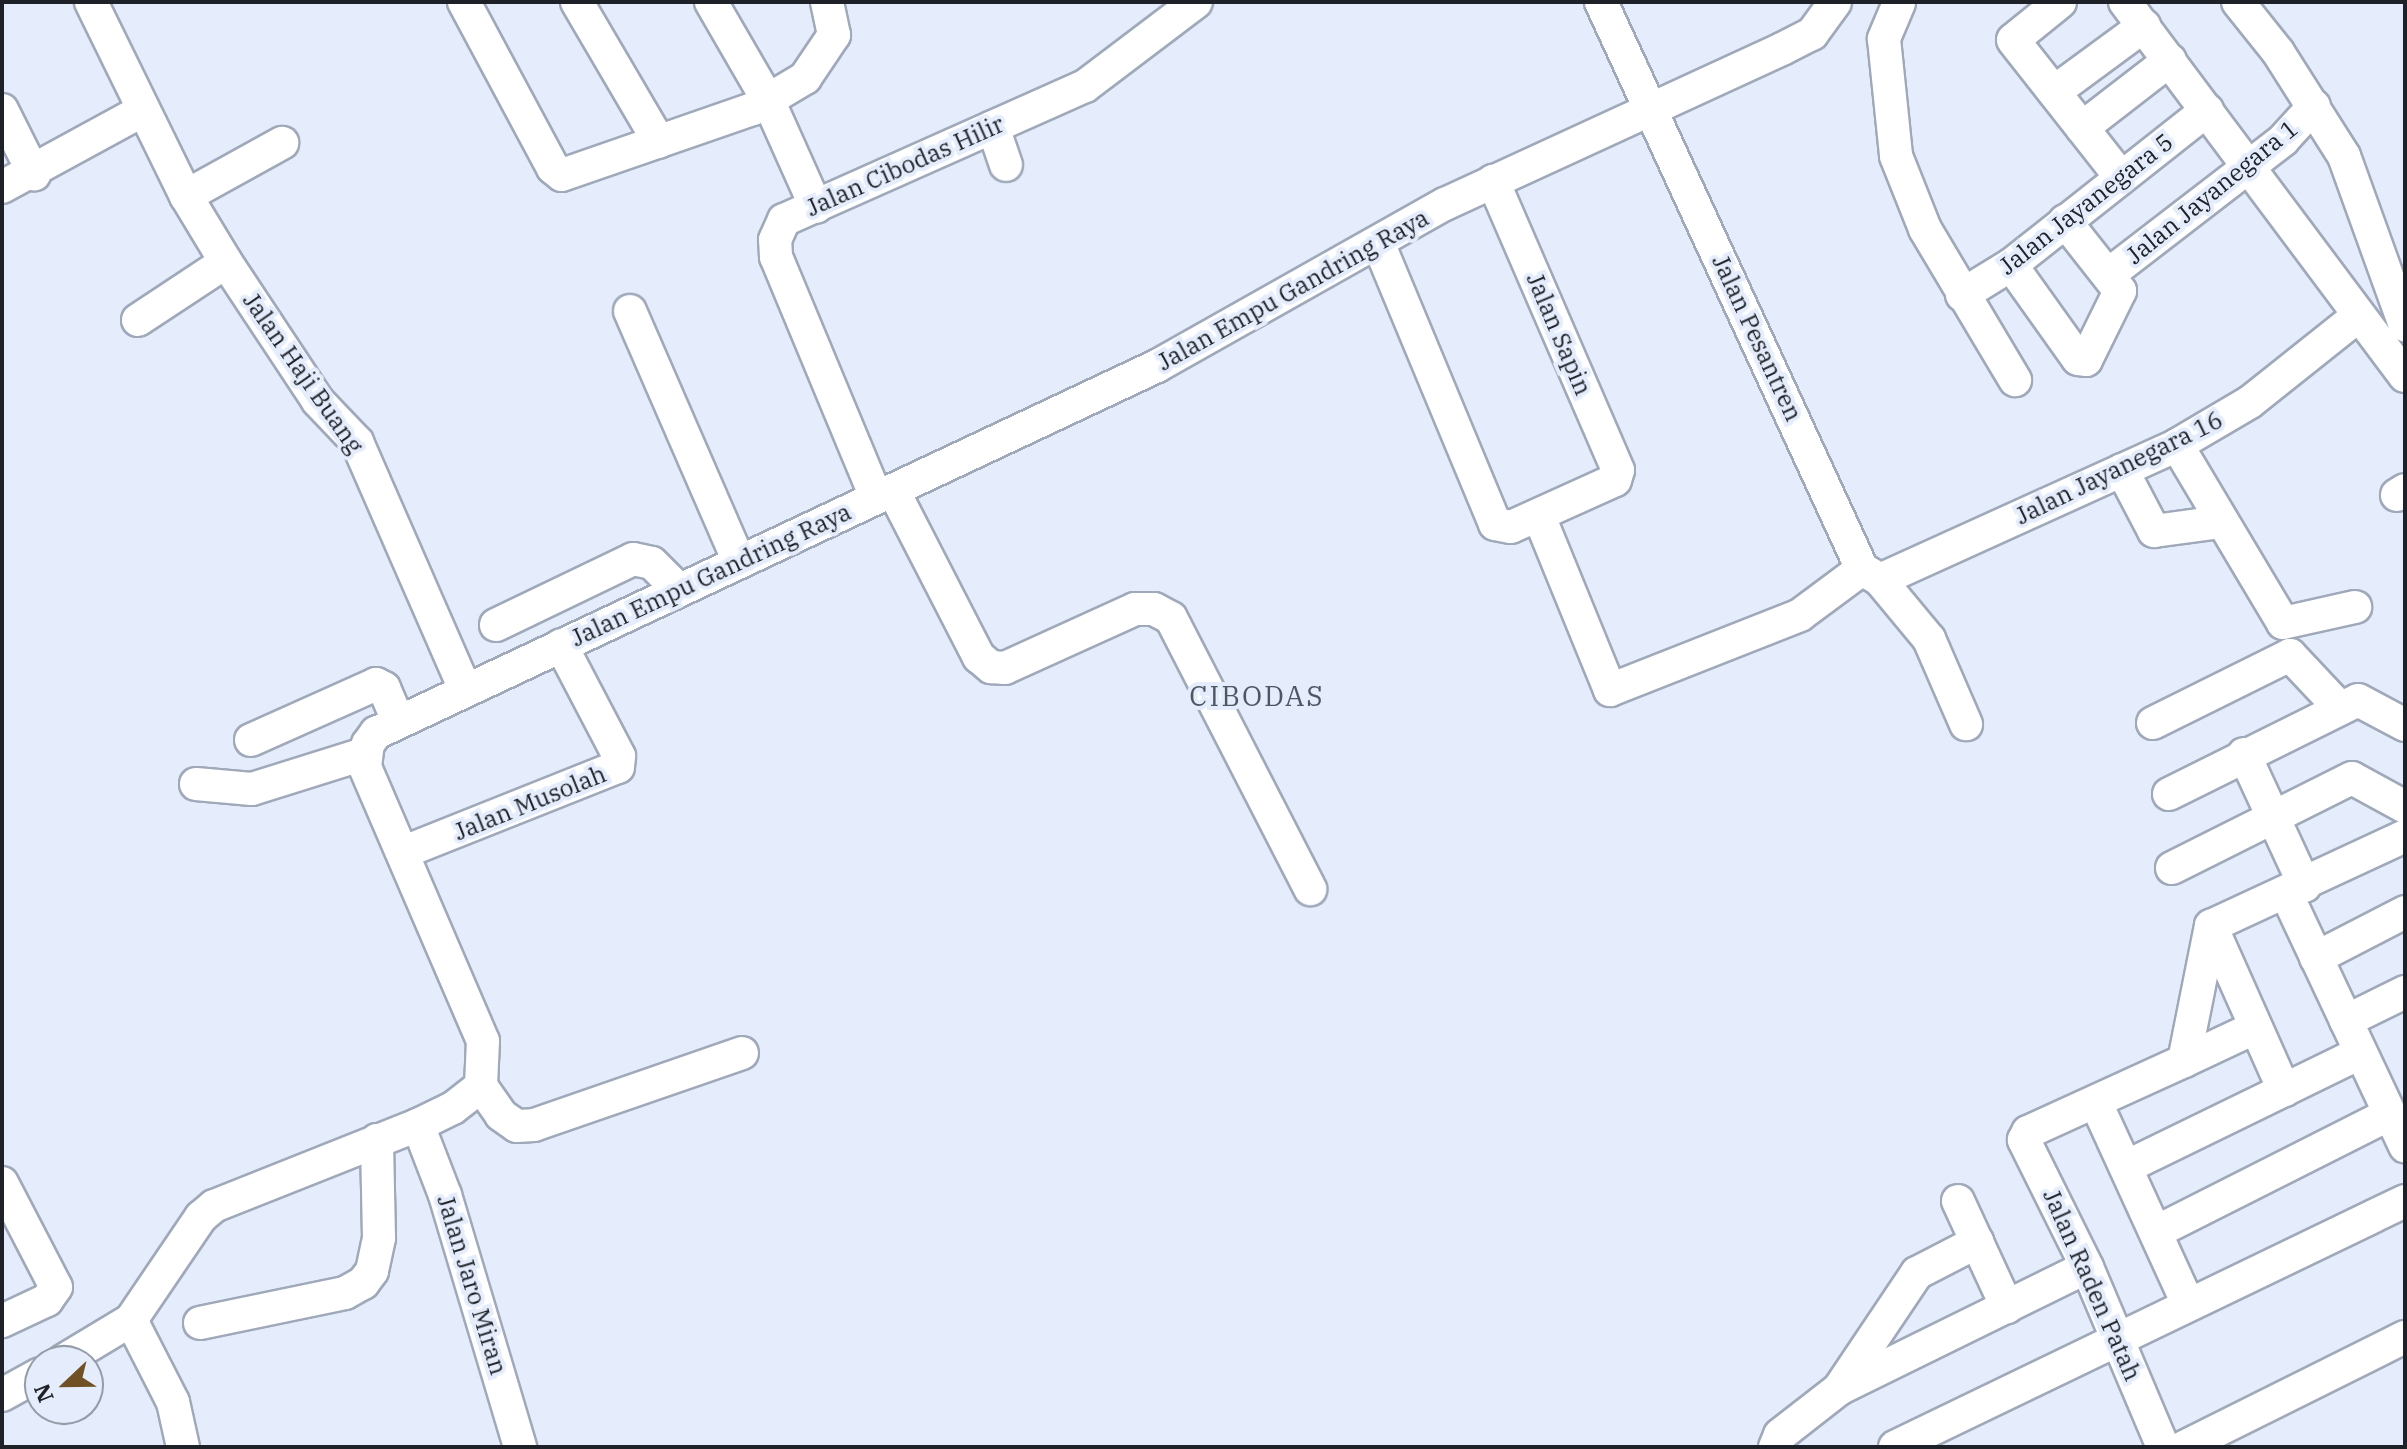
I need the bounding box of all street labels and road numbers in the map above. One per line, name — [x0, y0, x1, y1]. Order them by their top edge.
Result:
street label: Jalan Cibodas Hilir — [802, 109, 1008, 223]
street label: Jalan Jayanegara 1 — [2120, 114, 2304, 270]
street label: Jalan Jayanegara 5 — [1993, 127, 2179, 281]
street label: Jalan Empu Gandring Raya — [1152, 203, 1434, 377]
street label: Jalan Pesantren — [1706, 250, 1808, 426]
street label: Jalan Sapin — [1520, 269, 1598, 399]
street label: Jalan Haji Buang — [237, 287, 369, 459]
street label: Jalan Jayanegara 16 — [2011, 405, 2227, 531]
street label: Jalan Empu Gandring Raya — [566, 497, 856, 653]
street label: Jalan Musolah — [450, 759, 610, 847]
street label: Jalan Raden Patah — [2037, 1185, 2147, 1385]
street label: Jalan Jaro Miran — [431, 1192, 513, 1378]

